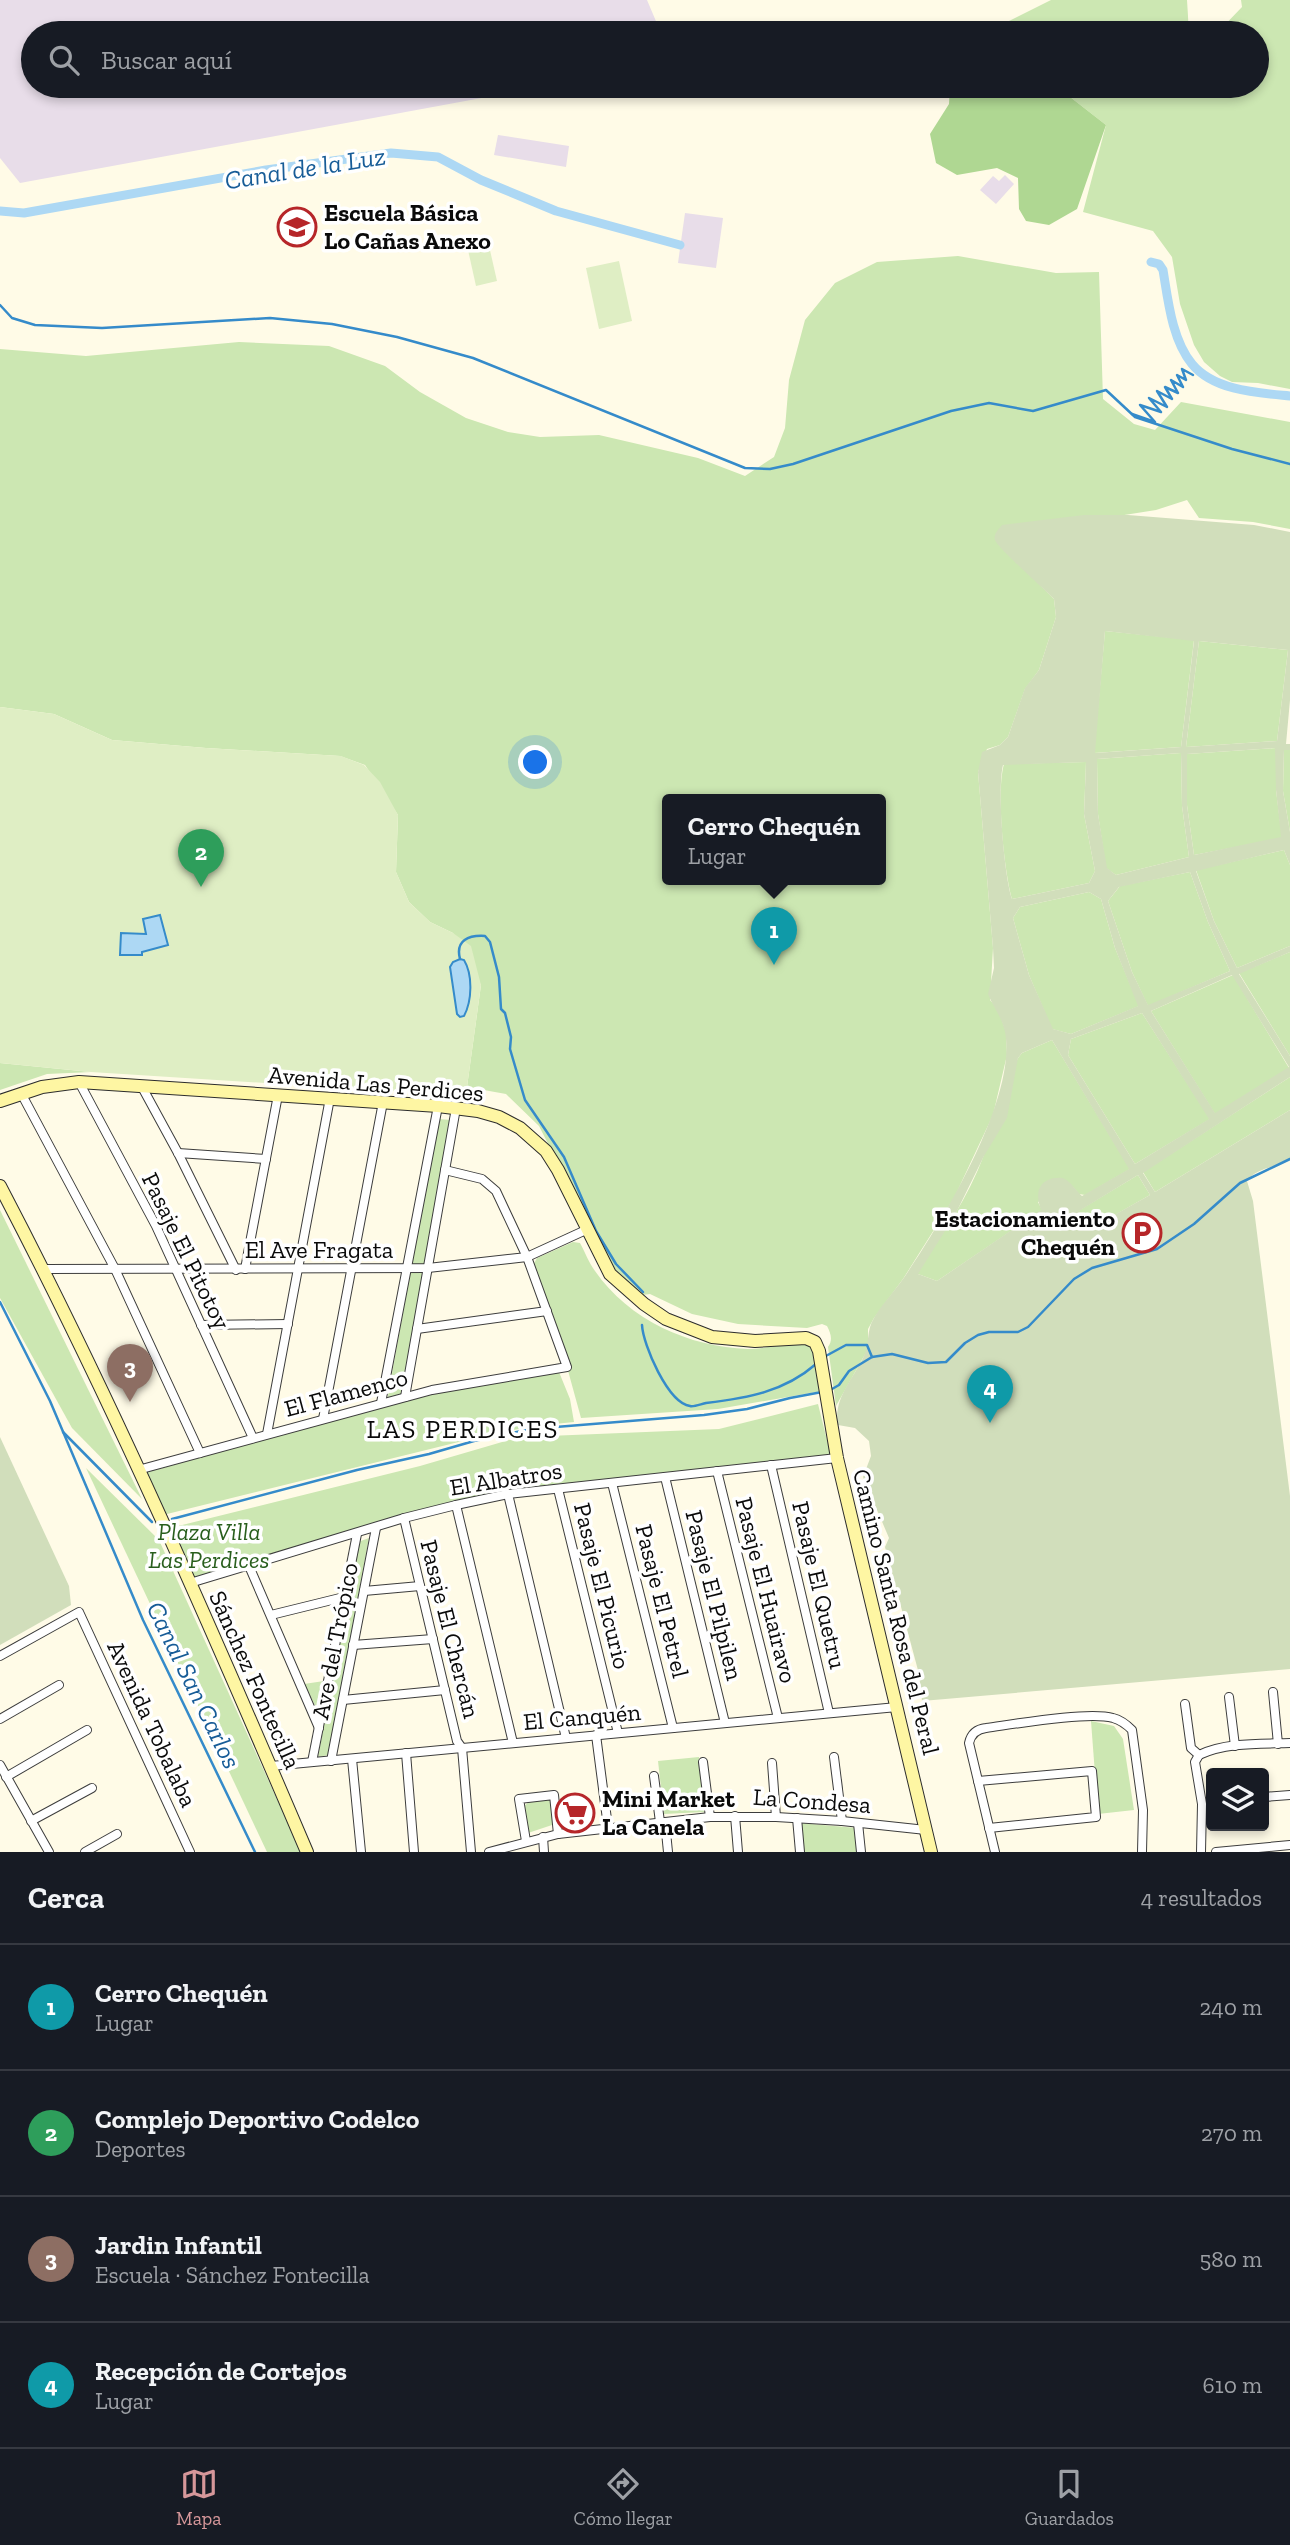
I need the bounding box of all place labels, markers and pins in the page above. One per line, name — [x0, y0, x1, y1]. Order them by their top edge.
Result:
place label: Escuela Básica Lo Cañas Anexo — [324, 198, 491, 255]
school or university icon: Escuela Básica Lo Cañas Anexo — [276, 206, 318, 248]
pin: 2 — [178, 829, 224, 887]
pin: 1 — [751, 907, 797, 965]
place label: Estacionamiento Chequén — [935, 1204, 1115, 1261]
parking icon: Estacionamiento Chequén — [1121, 1212, 1163, 1254]
pin: 3 — [107, 1344, 153, 1402]
pin: 4 — [967, 1365, 1013, 1423]
place label: Mini Market La Canela — [602, 1784, 735, 1841]
supermarket icon: Mini Market La Canela — [554, 1792, 596, 1834]

